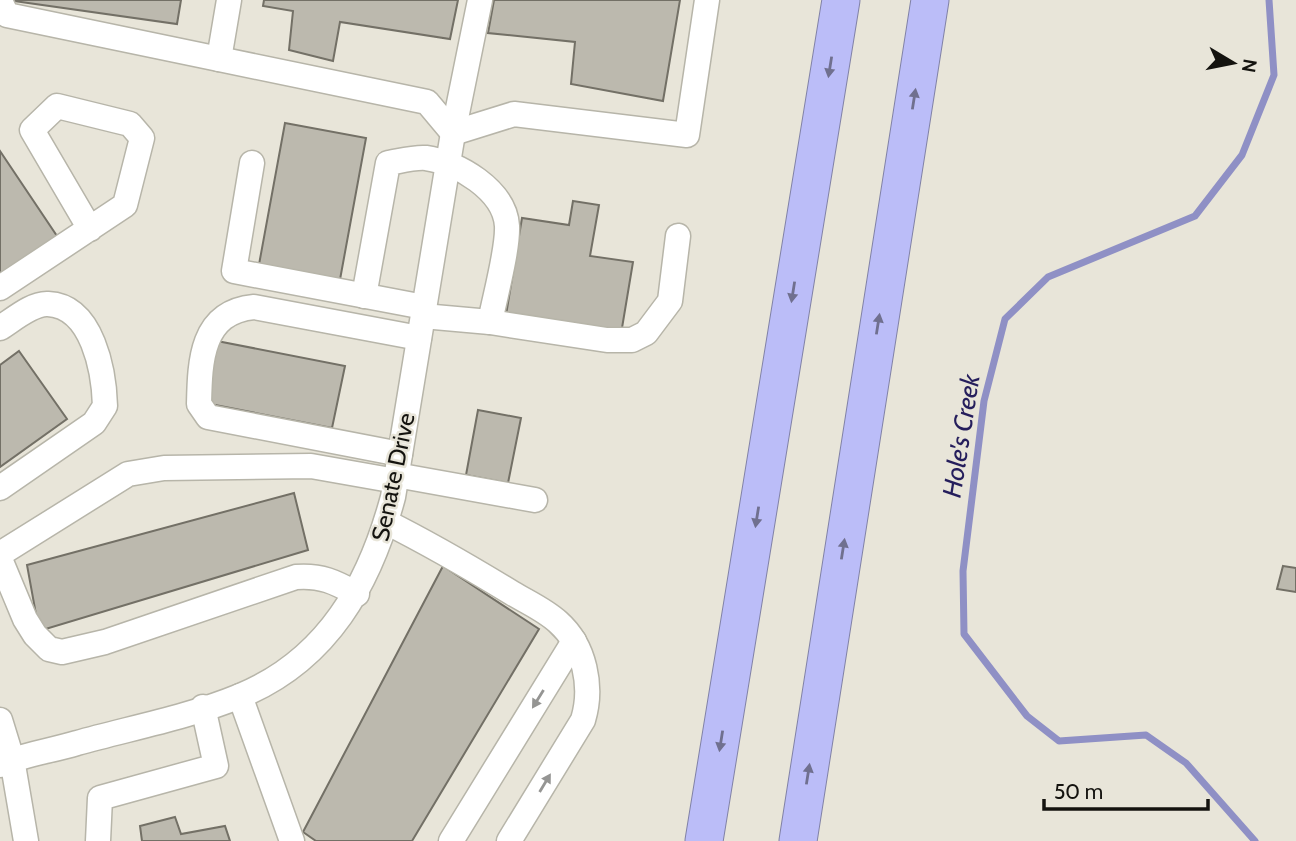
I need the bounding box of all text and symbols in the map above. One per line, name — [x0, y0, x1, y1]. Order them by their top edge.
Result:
north arrow — [1198, 28, 1268, 98]
one-way arrow — [824, 56, 835, 78]
text: N — [1237, 57, 1262, 74]
one-way arrow — [909, 88, 920, 110]
one-way arrow — [787, 281, 798, 303]
one-way arrow — [873, 313, 884, 335]
water label: Hole's Creek — [935, 371, 987, 500]
street label: Senate Drive — [365, 410, 421, 544]
one-way arrow — [751, 506, 762, 528]
one-way arrow — [838, 538, 849, 560]
one-way arrow — [532, 690, 544, 709]
one-way arrow — [715, 730, 726, 752]
one-way arrow — [803, 762, 814, 784]
scale bar — [1044, 768, 1208, 812]
one-way arrow — [538, 773, 551, 792]
text: 50 m — [1054, 779, 1103, 804]

